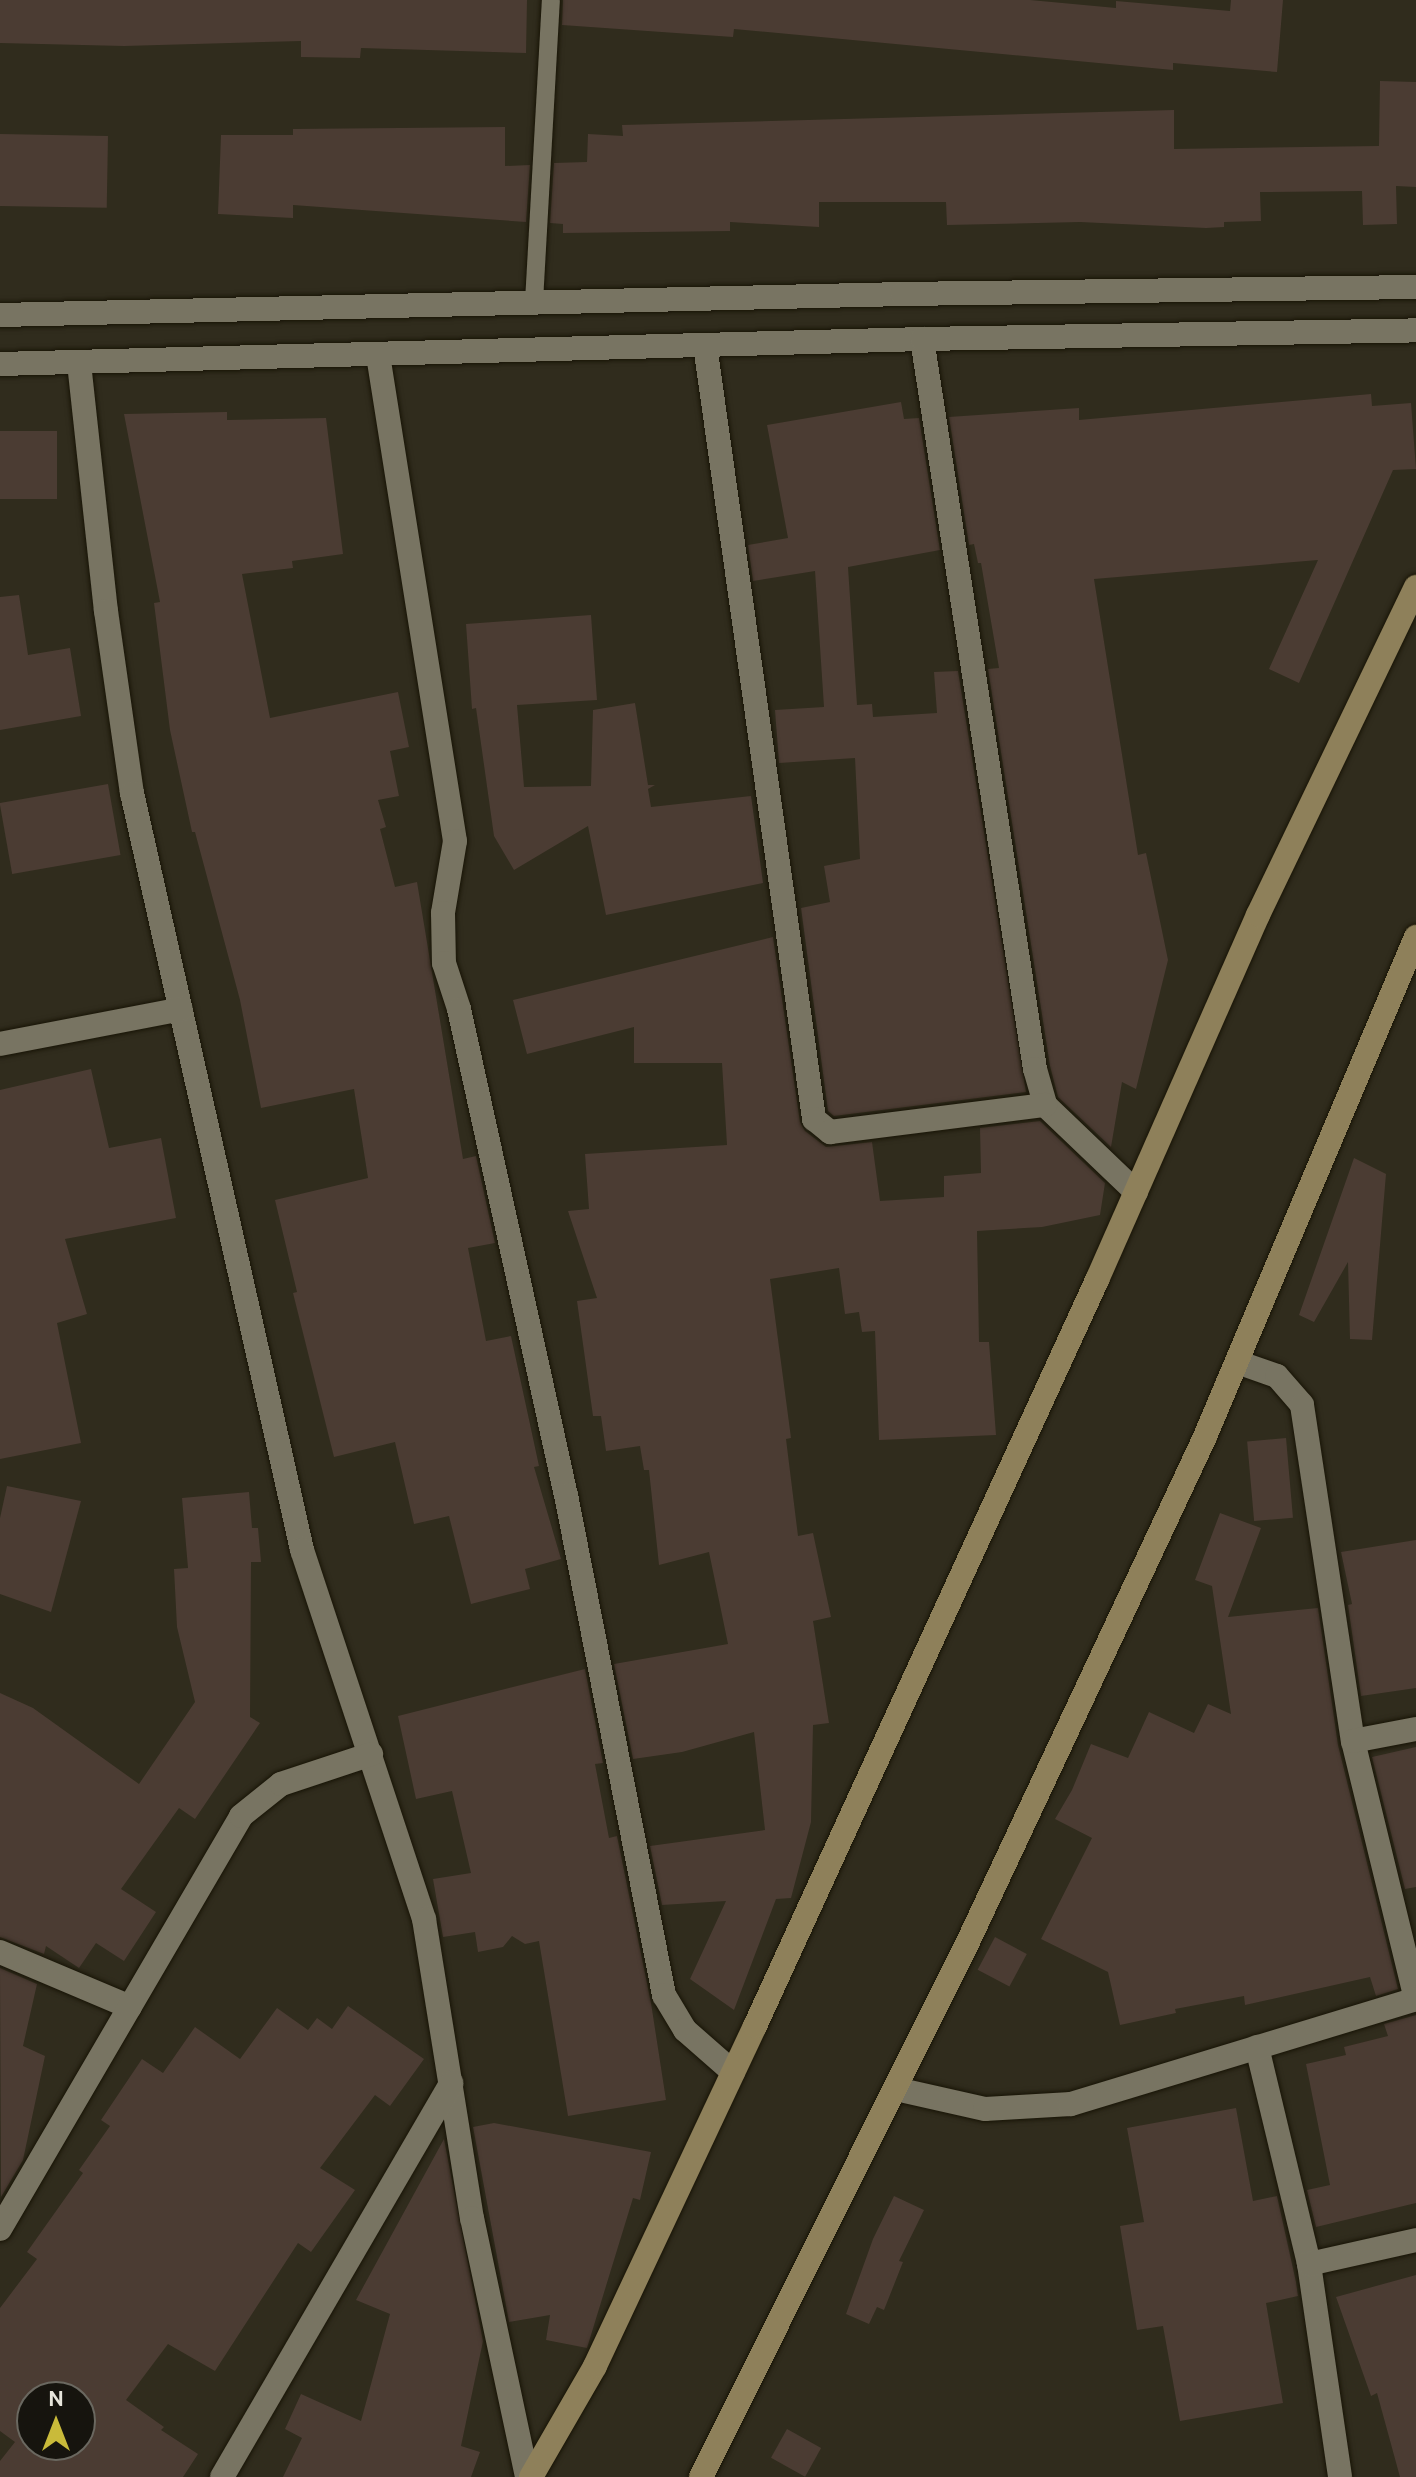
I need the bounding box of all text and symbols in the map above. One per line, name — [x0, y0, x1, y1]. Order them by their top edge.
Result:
north arrow — [16, 2381, 96, 2461]
text: N — [48, 2385, 64, 2412]

